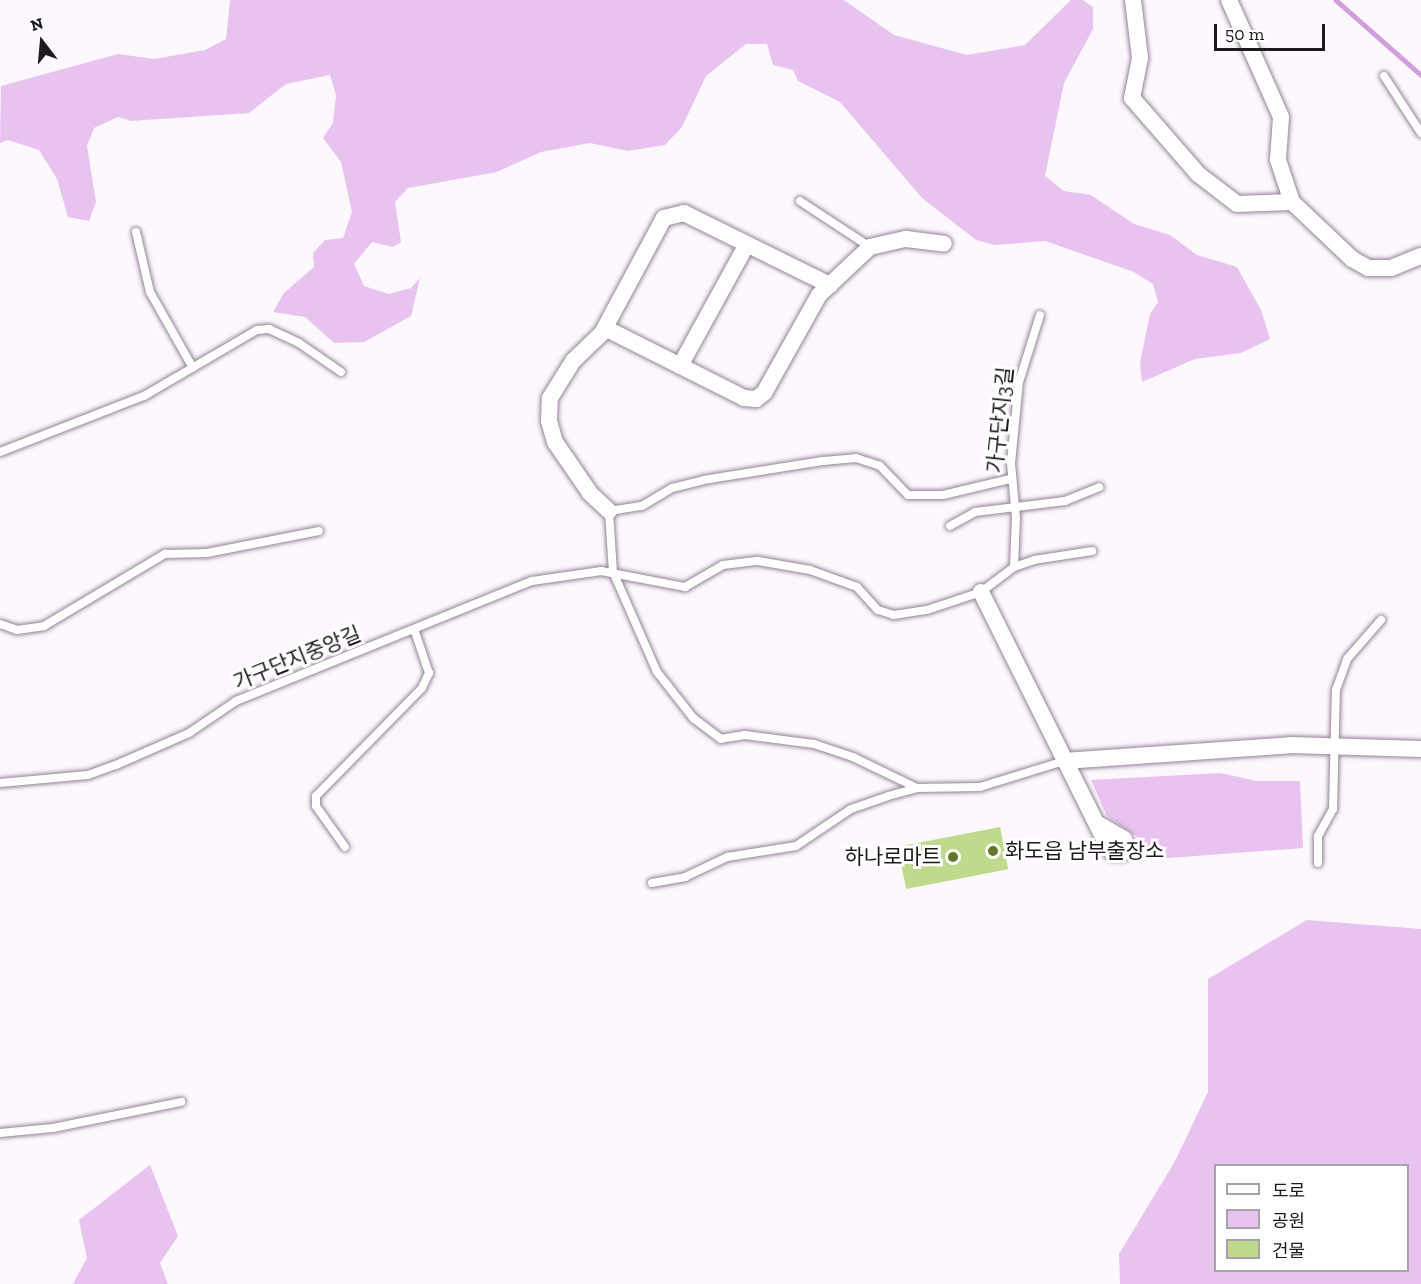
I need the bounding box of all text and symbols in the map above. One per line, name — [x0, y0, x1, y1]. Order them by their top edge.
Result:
north arrow — [12, 12, 72, 72]
scale bar — [1217, 12, 1328, 50]
text: N — [28, 13, 45, 35]
text: 50 m — [1225, 23, 1264, 45]
street label: 가구단지3길 — [982, 366, 1018, 474]
street label: 가구단지중앙길 — [230, 621, 364, 695]
place label: 화도읍 남부출장소 — [1005, 838, 1164, 864]
place label: 하나로마트 — [844, 844, 941, 870]
marker: 화도읍 남부출장소 — [986, 844, 1000, 858]
marker: 하나로마트 — [946, 850, 960, 864]
legend — [1214, 1164, 1409, 1272]
text: 도로 — [1272, 1180, 1305, 1202]
text: 공원 — [1272, 1210, 1305, 1232]
text: 건물 — [1272, 1240, 1305, 1262]

